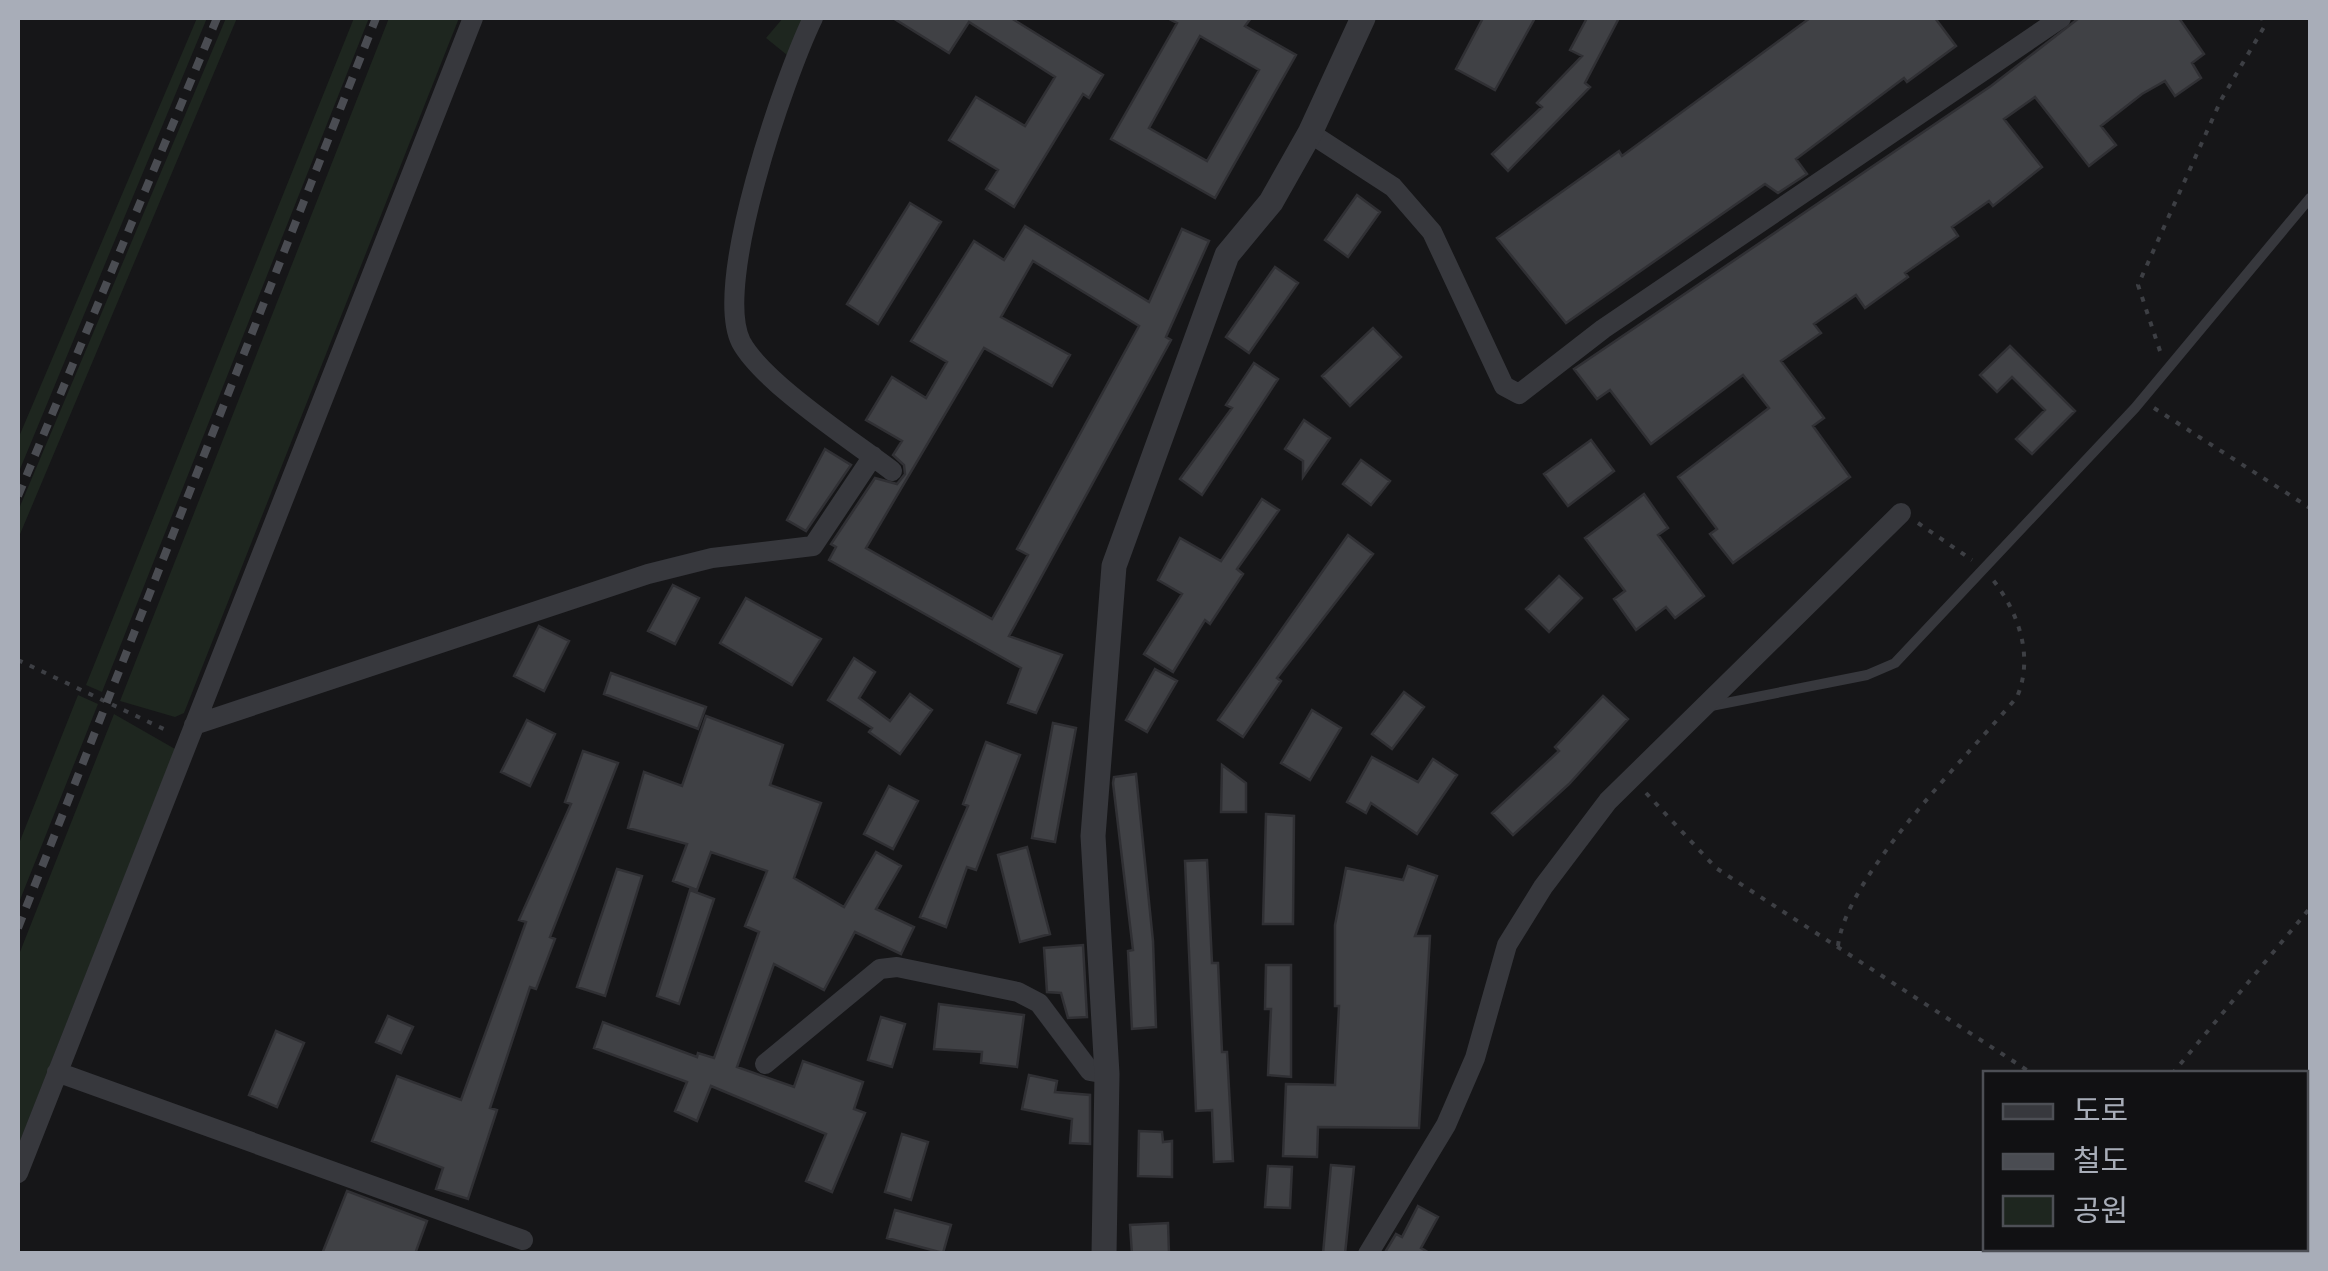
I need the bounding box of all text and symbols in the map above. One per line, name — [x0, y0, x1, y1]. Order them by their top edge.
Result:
legend — [1983, 1071, 2308, 1251]
text: 도로 — [2073, 1093, 2128, 1130]
text: 철도 — [2073, 1143, 2128, 1180]
text: 공원 — [2073, 1193, 2128, 1230]

